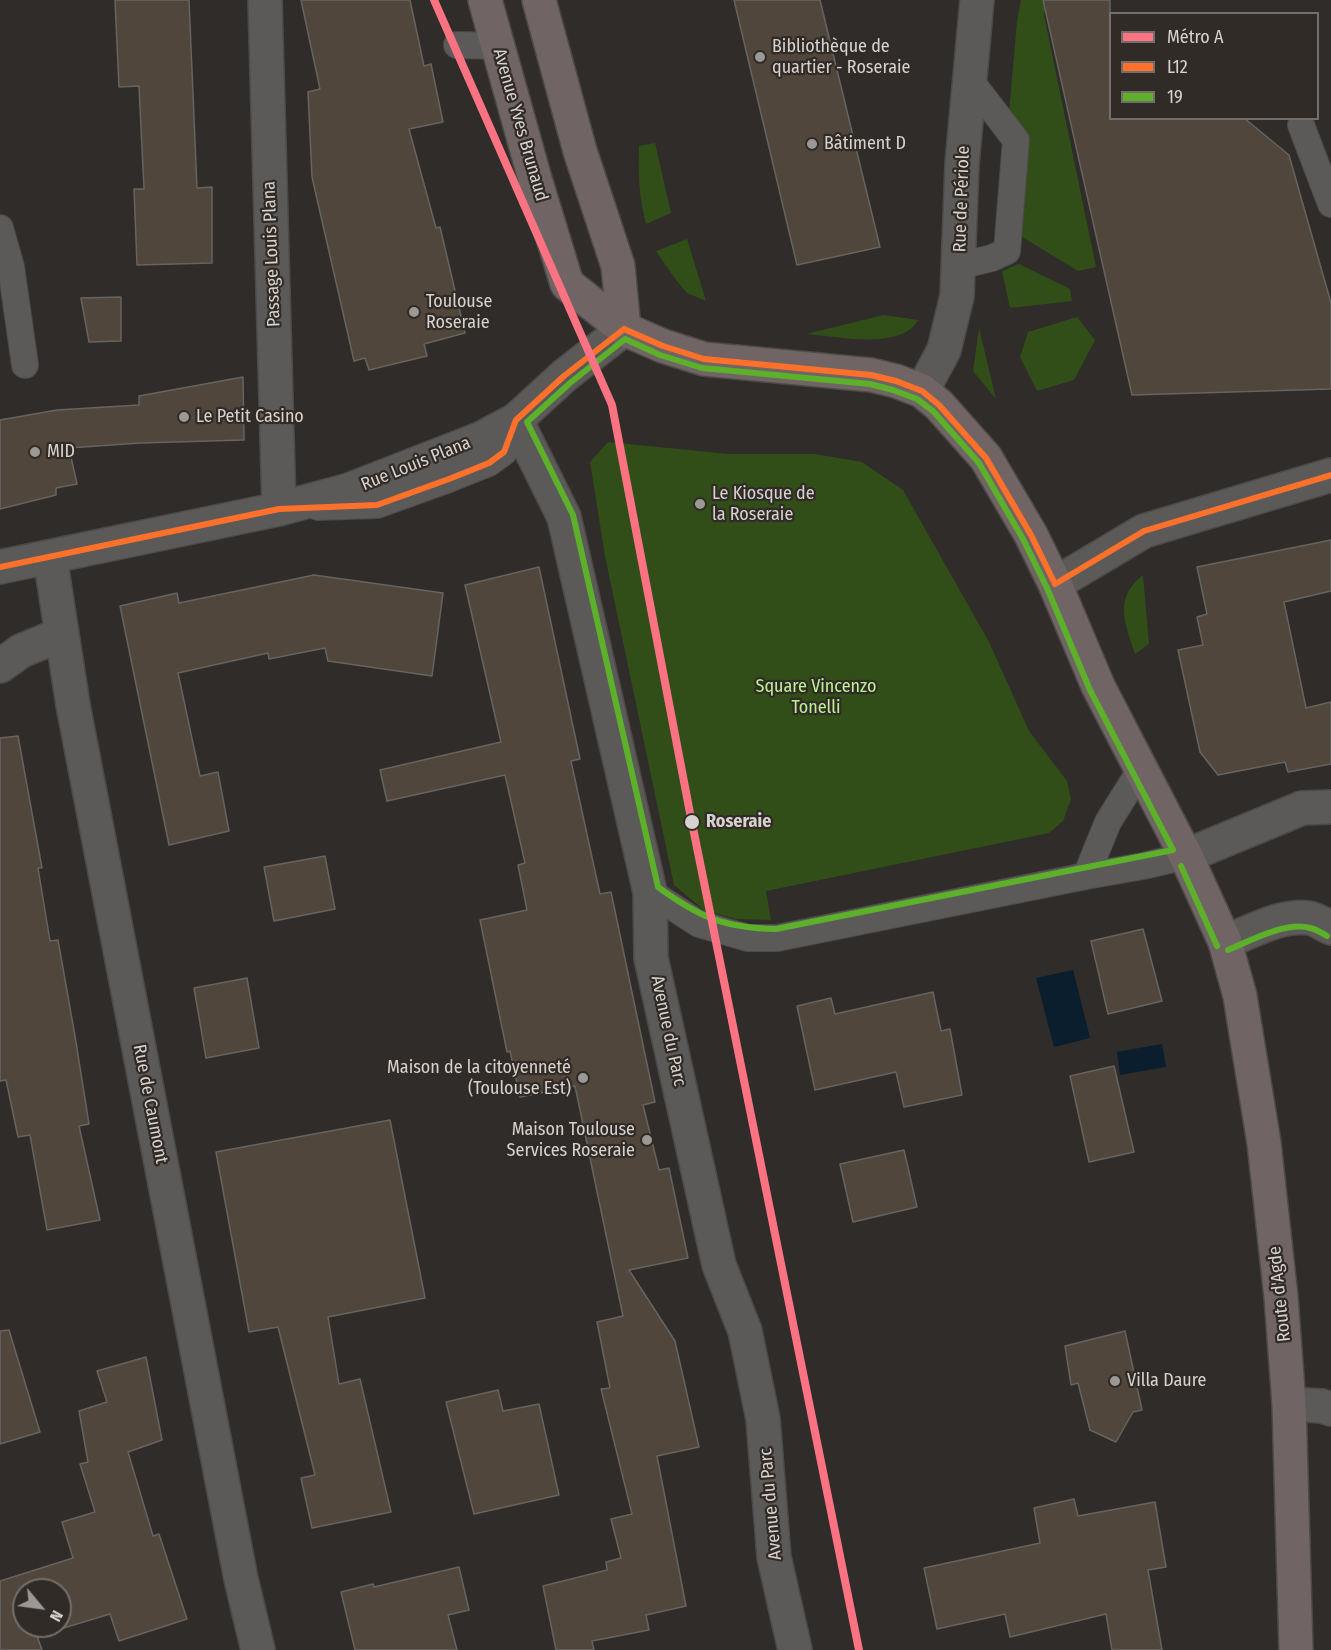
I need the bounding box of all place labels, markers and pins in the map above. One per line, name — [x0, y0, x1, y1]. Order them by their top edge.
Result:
place label: Bibliothèque de quartier - Roseraie — [772, 36, 910, 78]
marker: Bibliothèque de quartier - Roseraie — [753, 50, 767, 64]
place label: Bâtiment D — [824, 133, 906, 155]
marker: Bâtiment D — [805, 137, 819, 151]
place label: Toulouse Roseraie — [426, 291, 492, 334]
marker: Toulouse Roseraie — [407, 305, 421, 319]
place label: Le Petit Casino — [196, 406, 304, 428]
marker: Le Petit Casino — [177, 410, 191, 424]
place label: MID — [47, 441, 75, 463]
marker: MID — [28, 445, 42, 459]
place label: Le Kiosque de la Roseraie — [712, 483, 815, 526]
marker: Le Kiosque de la Roseraie — [693, 497, 707, 511]
place label: Roseraie — [706, 811, 771, 833]
marker: Roseraie — [683, 813, 701, 831]
place label: Maison de la citoyenneté (Toulouse Est) — [387, 1057, 571, 1100]
marker: Maison de la citoyenneté (Toulouse Est) — [576, 1071, 590, 1085]
place label: Maison Toulouse Services Roseraie — [507, 1119, 635, 1162]
marker: Maison Toulouse Services Roseraie — [640, 1133, 654, 1147]
place label: Villa Daure — [1127, 1370, 1206, 1392]
marker: Villa Daure — [1108, 1374, 1122, 1388]

